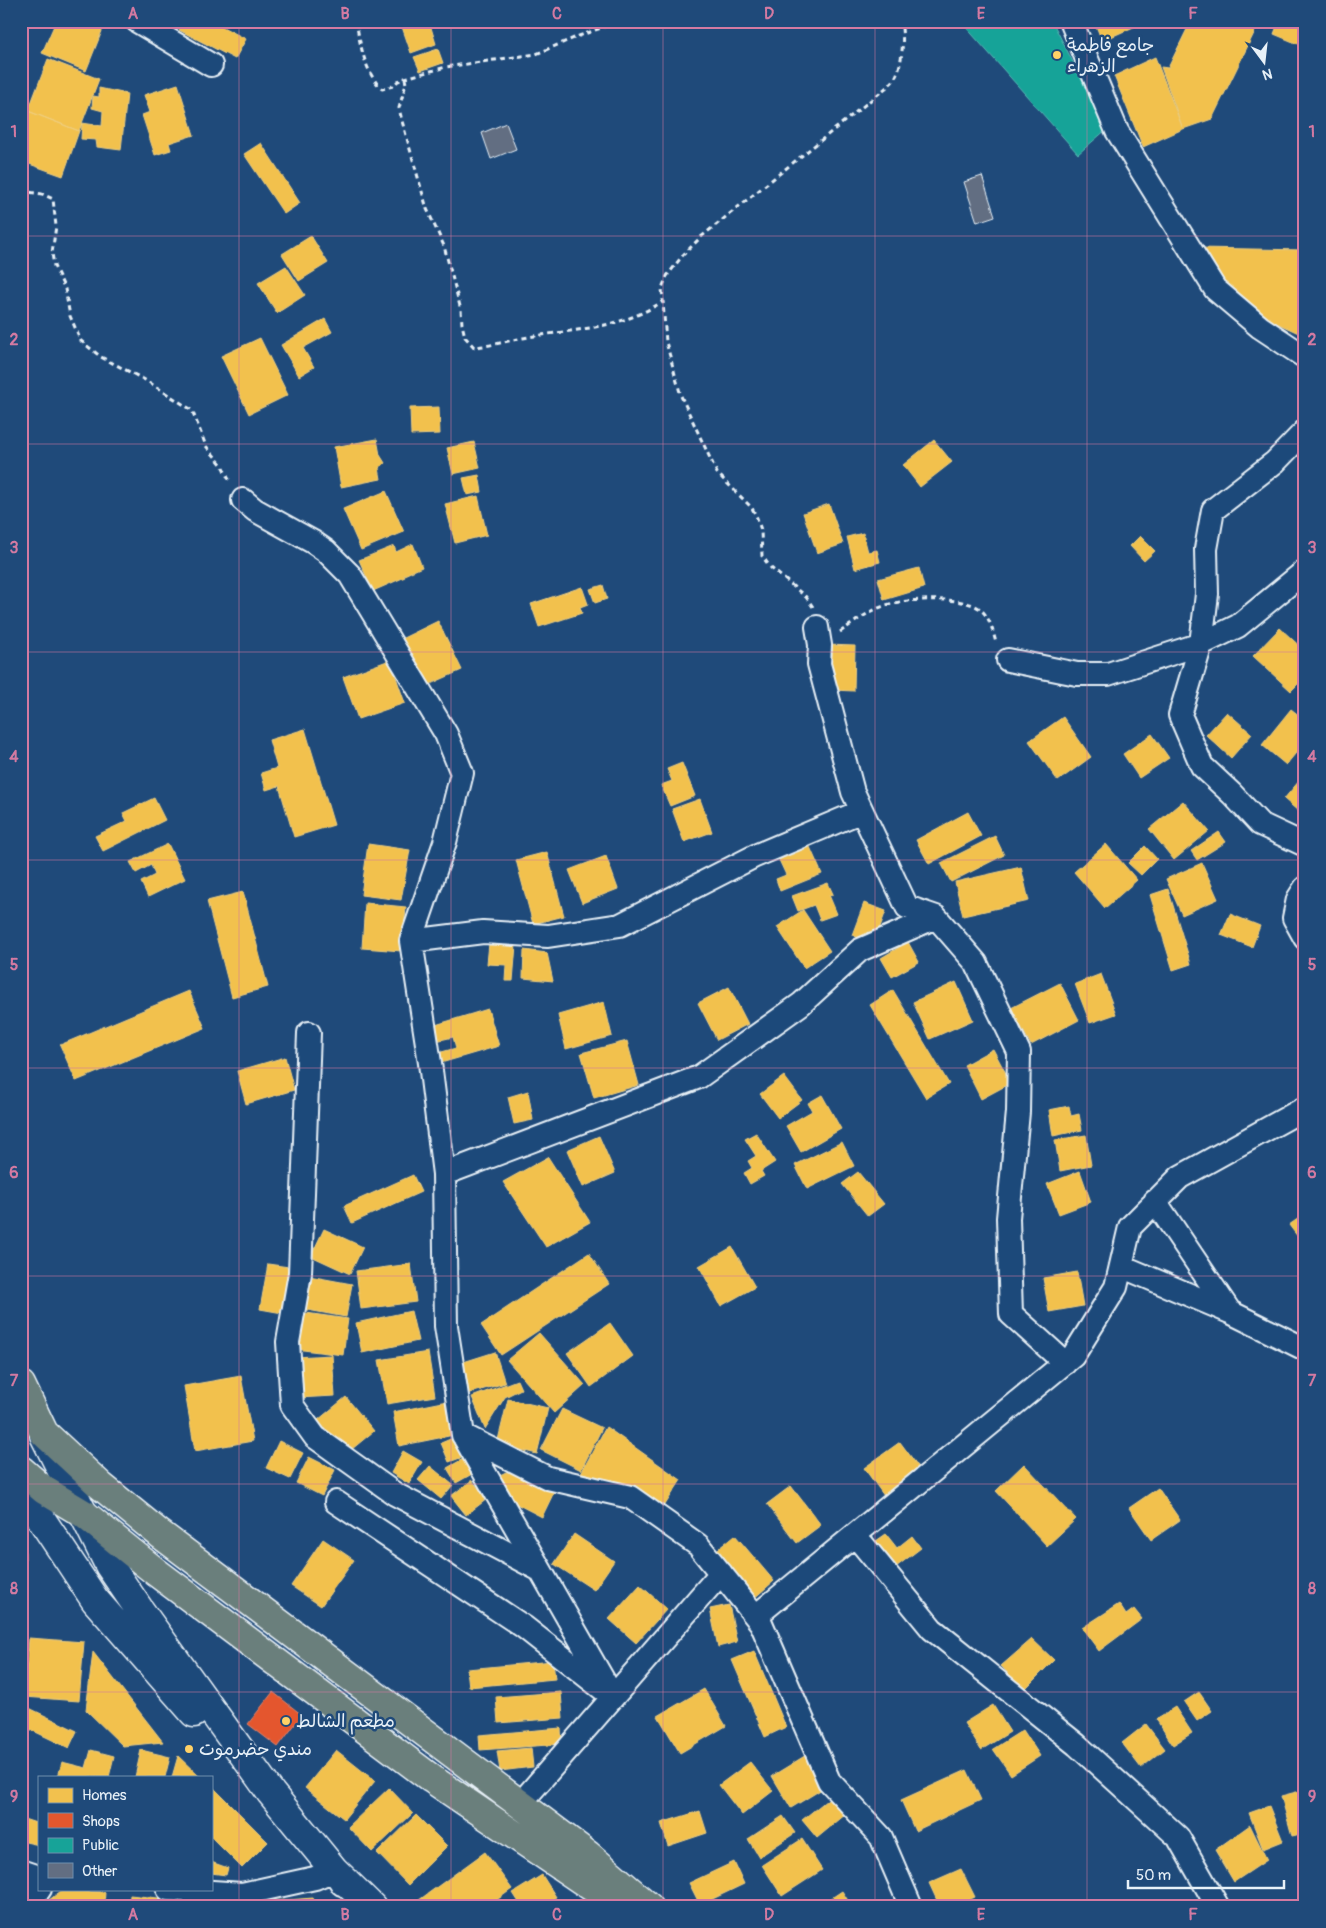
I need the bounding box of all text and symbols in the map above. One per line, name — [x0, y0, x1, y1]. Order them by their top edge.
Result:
text: A — [128, 4, 139, 24]
text: B — [340, 4, 350, 24]
text: C — [552, 4, 562, 24]
text: D — [764, 4, 774, 24]
text: E — [977, 4, 986, 24]
text: F — [1188, 4, 1198, 24]
place label: جامع فاطمة الزهراء — [1067, 34, 1154, 78]
north arrow — [1238, 38, 1288, 88]
marker: جامع فاطمة الزهراء — [1051, 49, 1063, 61]
text: N — [1260, 65, 1274, 84]
text: 1 — [11, 122, 17, 142]
text: 1 — [1309, 122, 1315, 142]
text: 2 — [10, 330, 19, 350]
text: 2 — [1308, 330, 1317, 350]
text: 3 — [10, 538, 19, 558]
text: 3 — [1308, 538, 1317, 558]
text: 4 — [9, 747, 19, 767]
text: 4 — [1307, 747, 1317, 767]
text: 5 — [10, 955, 19, 975]
text: 5 — [1308, 955, 1317, 975]
text: 6 — [9, 1163, 19, 1183]
text: 6 — [1307, 1163, 1317, 1183]
text: 7 — [10, 1371, 19, 1391]
text: 7 — [1308, 1371, 1317, 1391]
text: 8 — [10, 1579, 18, 1599]
text: 8 — [1308, 1579, 1316, 1599]
place label: مطعم الشالط — [296, 1710, 395, 1735]
marker: مطعم الشالط — [280, 1715, 292, 1727]
place label: مندي حضرموت — [199, 1738, 312, 1762]
marker: مندي حضرموت — [183, 1743, 195, 1755]
legend — [38, 1776, 212, 1890]
text: Homes — [82, 1786, 127, 1805]
text: 9 — [10, 1787, 18, 1807]
text: 9 — [1308, 1787, 1316, 1807]
text: Shops — [82, 1812, 120, 1831]
text: Public — [82, 1836, 119, 1855]
scale bar — [1128, 1858, 1285, 1890]
text: Other — [82, 1862, 118, 1881]
text: 50 m — [1136, 1866, 1171, 1885]
text: A — [128, 1905, 139, 1925]
text: B — [340, 1905, 350, 1925]
text: C — [552, 1905, 562, 1925]
text: D — [764, 1905, 774, 1925]
text: E — [977, 1905, 986, 1925]
text: F — [1188, 1905, 1198, 1925]

